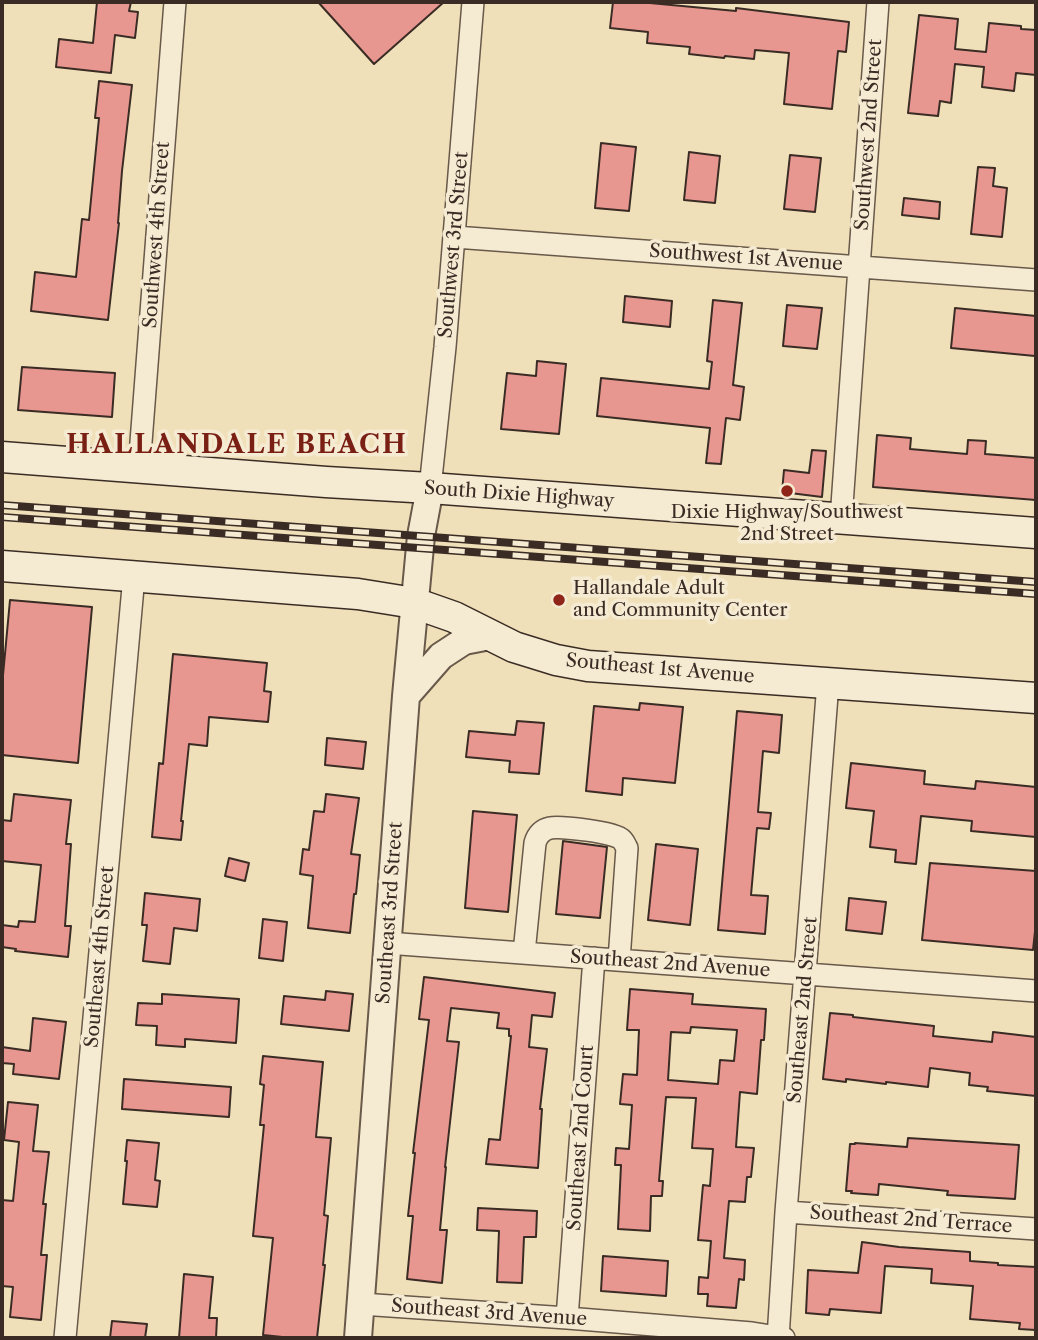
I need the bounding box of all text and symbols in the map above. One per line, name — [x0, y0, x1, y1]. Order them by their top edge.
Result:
street label: Southwest 2nd Street — [851, 38, 887, 232]
street label: Southwest 4th Street — [139, 141, 175, 329]
street label: Southwest 3rd Street — [434, 151, 474, 339]
street label: Southwest 1st Avenue — [648, 240, 844, 276]
district label: HALLANDALE BEACH — [68, 429, 406, 461]
street label: South Dixie Highway — [423, 477, 615, 513]
marker: Dixie Highway/Southwest 2nd Street — [779, 483, 795, 499]
place label: Dixie Highway/Southwest 2nd Street — [671, 502, 903, 546]
place label: Hallandale Adult and Community Center — [573, 578, 788, 622]
marker: Hallandale Adult and Community Center — [551, 592, 567, 608]
street label: Southeast 1st Avenue — [565, 649, 755, 689]
street label: Southeast 3rd Street — [372, 821, 408, 1005]
street label: Southeast 4th Street — [81, 865, 119, 1049]
street label: Southeast 2nd Street — [783, 916, 823, 1104]
street label: Southeast 2nd Avenue — [569, 946, 771, 982]
street label: Southeast 2nd Court — [563, 1044, 599, 1232]
street label: Southeast 2nd Terrace — [809, 1202, 1013, 1238]
street label: Southeast 3rd Avenue — [390, 1295, 588, 1331]

